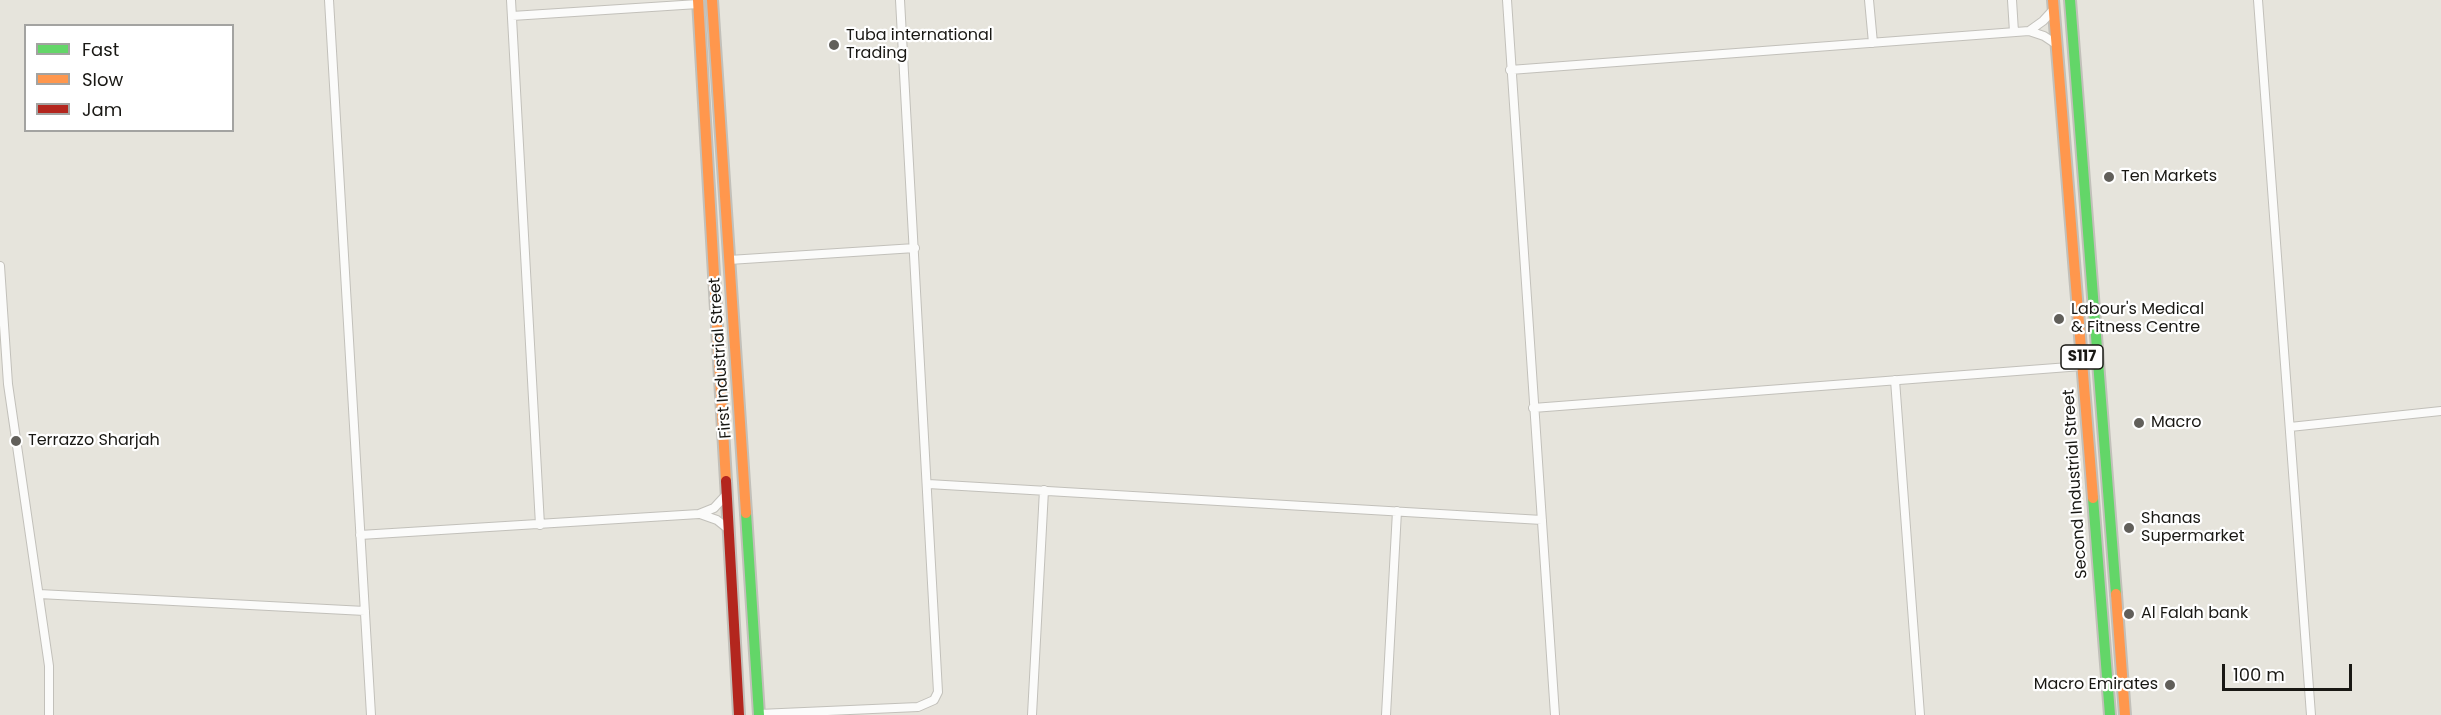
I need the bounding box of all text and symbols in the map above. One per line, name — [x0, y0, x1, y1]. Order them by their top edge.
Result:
legend — [24, 24, 234, 132]
place label: Tuba international Trading — [846, 26, 993, 64]
text: Fast — [82, 37, 119, 62]
marker: Tuba international Trading — [827, 38, 841, 52]
text: Slow — [82, 67, 123, 92]
text: Jam — [82, 97, 122, 122]
place label: Ten Markets — [2121, 167, 2217, 187]
marker: Ten Markets — [2102, 170, 2116, 184]
street label: First Industrial Street — [706, 277, 736, 439]
place label: Labour's Medical & Fitness Centre — [2071, 300, 2204, 338]
marker: Labour's Medical & Fitness Centre — [2052, 312, 2066, 326]
road number: S117 — [2061, 345, 2103, 369]
street label: Second Industrial Street — [2060, 389, 2092, 579]
place label: Macro — [2151, 413, 2202, 433]
marker: Macro — [2132, 416, 2146, 430]
place label: Terrazzo Sharjah — [28, 431, 160, 451]
marker: Terrazzo Sharjah — [9, 434, 23, 448]
place label: Shanas Supermarket — [2141, 509, 2245, 547]
marker: Shanas Supermarket — [2122, 521, 2136, 535]
place label: Al Falah bank — [2141, 604, 2248, 624]
marker: Al Falah bank — [2122, 607, 2136, 621]
scale bar — [2225, 652, 2356, 690]
text: 100 m — [2233, 662, 2285, 687]
place label: Macro Emirates — [2034, 675, 2158, 695]
marker: Macro Emirates — [2163, 678, 2177, 692]

